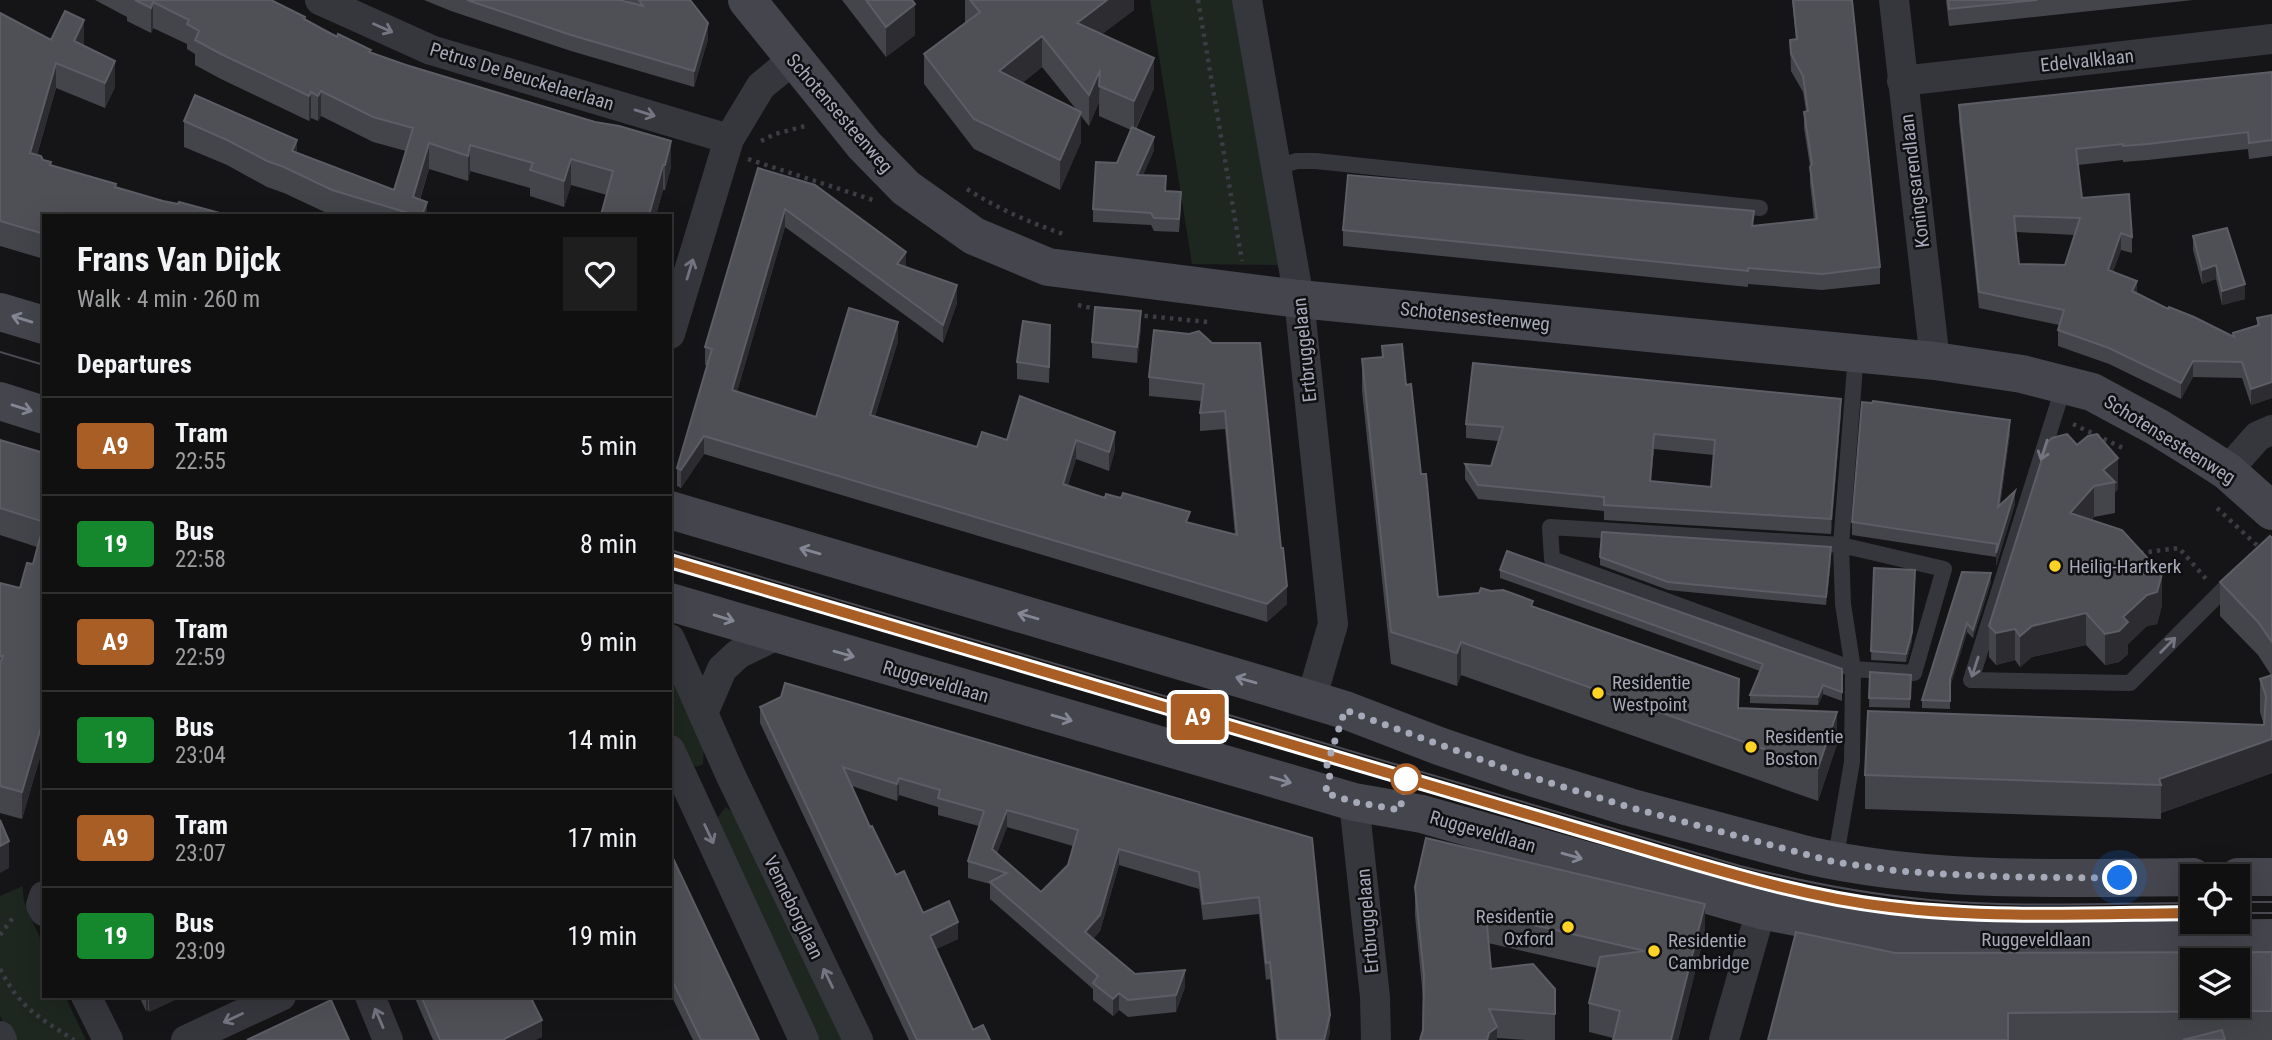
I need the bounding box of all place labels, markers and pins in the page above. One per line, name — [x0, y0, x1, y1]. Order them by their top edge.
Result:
place label: Heilig-Hartkerk — [2069, 555, 2182, 578]
marker: Heilig-Hartkerk — [2047, 558, 2063, 574]
place label: Residentie Westpoint — [1612, 671, 1691, 716]
marker: Residentie Westpoint — [1590, 685, 1606, 701]
place label: Residentie Boston — [1765, 725, 1844, 770]
marker: Residentie Boston — [1743, 739, 1759, 755]
unlabelled marker — [1391, 764, 1421, 794]
place label: Residentie Oxford — [1476, 905, 1554, 950]
marker: Residentie Oxford — [1560, 919, 1576, 935]
place label: Residentie Cambridge — [1668, 929, 1749, 974]
marker: Residentie Cambridge — [1646, 943, 1662, 959]

